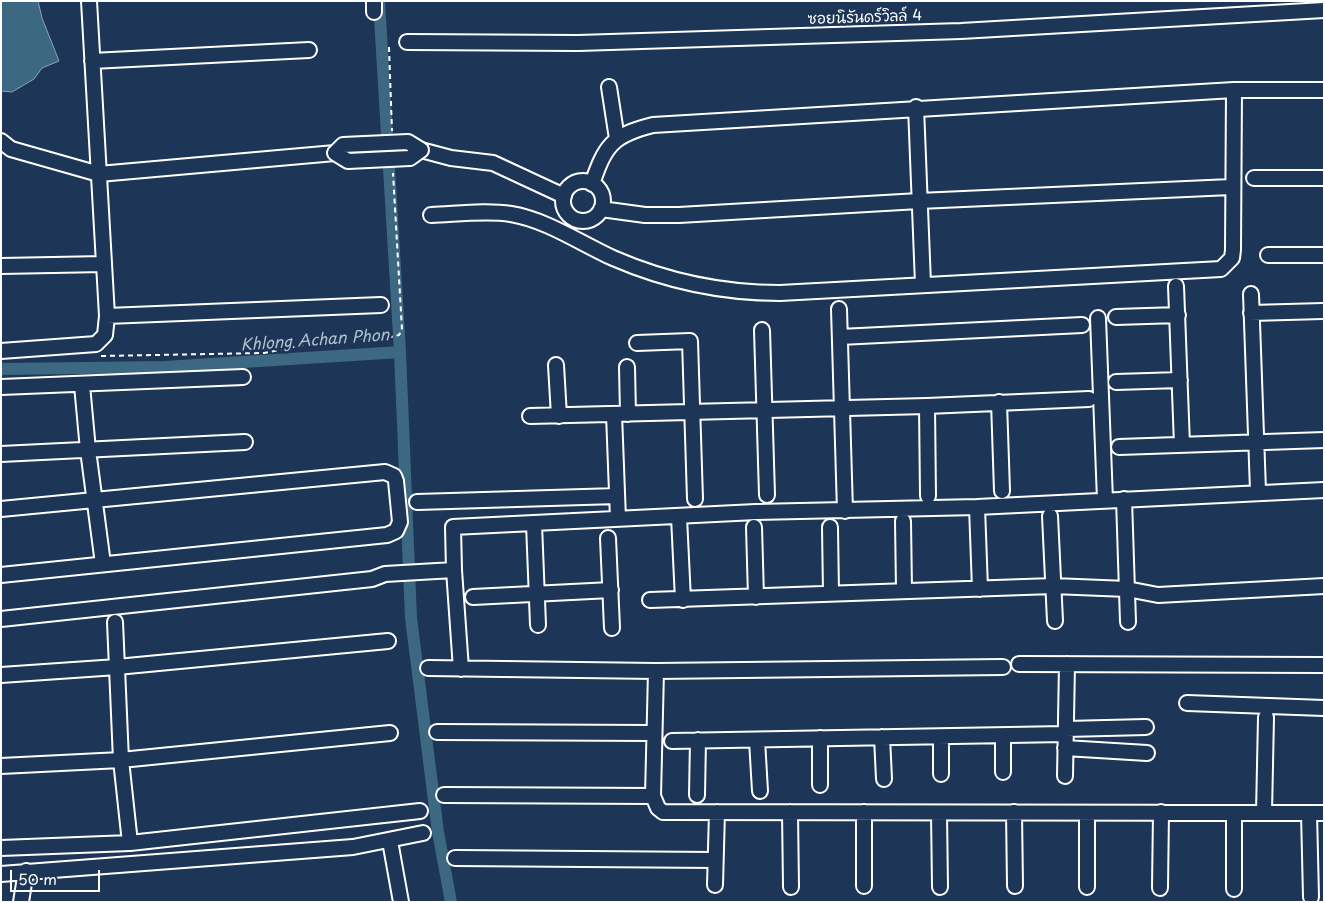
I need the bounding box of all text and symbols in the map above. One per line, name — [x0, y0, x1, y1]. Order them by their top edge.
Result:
street label: ซอยนิรันดร์วิลล์ 4 — [807, 7, 923, 29]
water label: Khlong Achan Phon — [240, 326, 390, 356]
scale bar — [12, 860, 102, 892]
text: 50 m — [18, 867, 57, 890]

